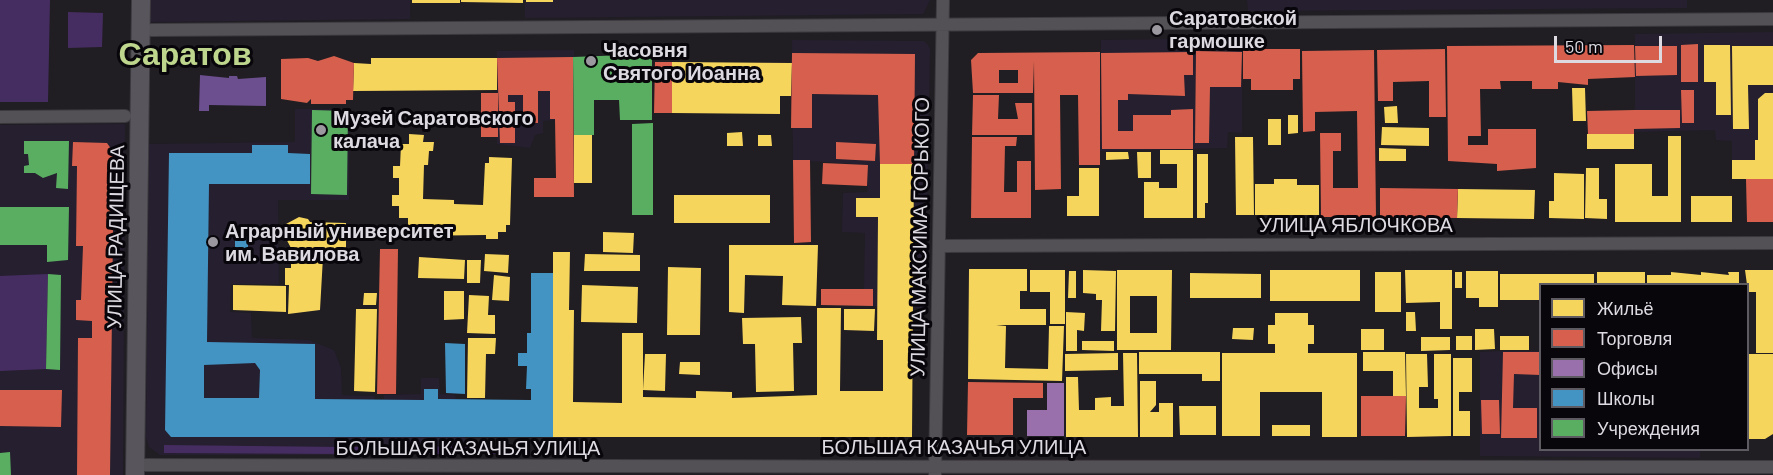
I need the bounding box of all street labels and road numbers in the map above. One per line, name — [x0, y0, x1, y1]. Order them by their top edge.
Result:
street label: УЛИЦА МАКСИМА ГОРЬКОГО — [906, 97, 934, 377]
street label: УЛИЦА РАДИЩЕВА — [102, 145, 130, 329]
street label: УЛИЦА ЯБЛОЧКОВА — [1259, 213, 1453, 237]
street label: БОЛЬШАЯ КАЗАЧЬЯ УЛИЦА — [822, 435, 1086, 459]
street label: БОЛЬШАЯ КАЗАЧЬЯ УЛИЦА — [336, 436, 600, 460]

